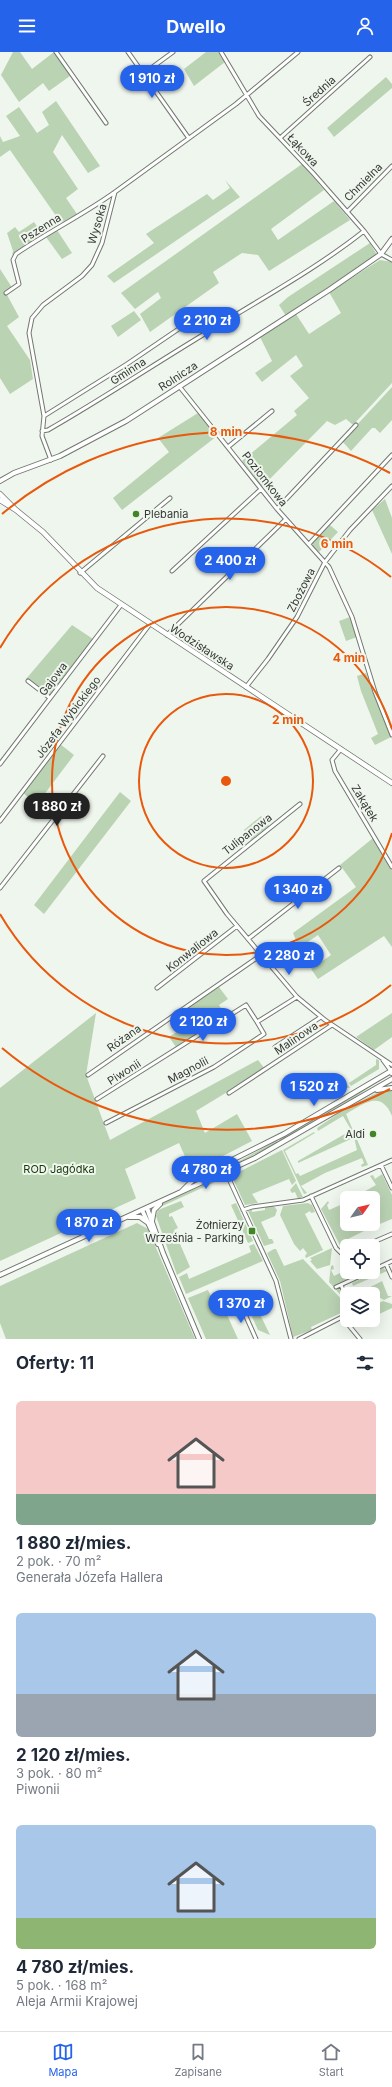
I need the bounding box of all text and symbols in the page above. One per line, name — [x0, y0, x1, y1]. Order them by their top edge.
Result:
icon: menu — [16, 15, 38, 37]
icon: person — [354, 15, 376, 37]
text: Dwello — [166, 16, 226, 37]
pin: 1 910 zł — [111, 65, 193, 99]
text: 1 910 zł — [129, 70, 175, 86]
street label: Średnia — [300, 73, 338, 109]
street label: Łąkowa — [284, 131, 322, 169]
street label: Chmielna — [341, 160, 385, 204]
street label: Wysoka — [85, 202, 109, 246]
street label: Pszenna — [18, 210, 64, 246]
pin: 2 210 zł — [166, 307, 248, 341]
text: 2 210 zł — [183, 312, 231, 328]
street label: Gminna — [108, 354, 148, 388]
street label: Rolnicza — [156, 358, 200, 394]
text: 8 min — [210, 424, 242, 439]
street label: Poziomkowa — [239, 449, 291, 509]
place label: Plebania — [144, 507, 188, 521]
marker: Plebania — [131, 509, 141, 519]
text: 6 min — [321, 536, 353, 551]
pin: 2 400 zł — [189, 547, 271, 581]
text: 2 400 zł — [204, 552, 256, 568]
street label: Zbożowa — [284, 566, 318, 614]
street label: Wodzisławska — [167, 621, 237, 673]
text: 4 min — [333, 650, 365, 665]
street label: Gajowa — [36, 659, 70, 699]
street label: Józefa Wybickiego — [32, 673, 104, 761]
text: 2 min — [272, 712, 304, 727]
centre of rings — [219, 774, 233, 788]
street label: Zakątek — [348, 782, 382, 824]
pin: 1 880 zł — [16, 793, 98, 827]
text: 1 880 zł — [33, 798, 81, 814]
street label: Tulipanowa — [219, 810, 275, 858]
pin: 1 340 zł — [257, 876, 339, 910]
text: 1 340 zł — [274, 881, 322, 897]
street label: Konwaliowa — [163, 925, 221, 975]
pin: 2 280 zł — [248, 942, 330, 976]
text: 2 280 zł — [264, 947, 314, 963]
pin: 2 120 zł — [162, 1008, 244, 1042]
text: 2 120 zł — [179, 1013, 227, 1029]
street label: Malinowa — [272, 1018, 320, 1058]
street label: Różana — [104, 1021, 144, 1055]
street label: Magnolii — [165, 1054, 211, 1086]
street label: Piwonii — [105, 1056, 143, 1088]
pin: 1 520 zł — [273, 1073, 355, 1107]
text: 1 520 zł — [290, 1078, 338, 1094]
place label: Aldi — [345, 1127, 365, 1141]
marker: Aldi — [368, 1129, 378, 1139]
pin: 4 780 zł — [165, 1156, 247, 1190]
text: 4 780 zł — [181, 1161, 231, 1177]
park label: ROD Jagódka — [23, 1162, 95, 1176]
north arrow — [340, 1191, 380, 1231]
map controls — [340, 1191, 380, 1327]
pin: 1 870 zł — [48, 1209, 130, 1243]
text: 1 870 zł — [65, 1214, 113, 1230]
place label: Żołnierzy Września - Parking — [145, 1218, 244, 1245]
marker: Żołnierzy Września - Parking — [247, 1226, 257, 1236]
button: locate — [340, 1239, 380, 1279]
button: layers — [340, 1287, 380, 1327]
pin: 1 370 zł — [200, 1290, 282, 1324]
text: 1 370 zł — [217, 1295, 265, 1311]
icon: filters — [354, 1352, 376, 1374]
text: Oferty: 11 — [16, 1353, 94, 1373]
icon: home — [160, 1427, 232, 1499]
text: 1 880 zł/mies. — [16, 1533, 131, 1553]
text: 2 pok. · 70 m² — [16, 1553, 101, 1569]
text: Generała Józefa Hallera — [16, 1569, 163, 1585]
icon: home — [160, 1639, 232, 1711]
text: 2 120 zł/mies. — [16, 1745, 131, 1765]
text: 3 pok. · 80 m² — [16, 1765, 102, 1781]
text: Piwonii — [16, 1781, 60, 1797]
icon: home — [160, 1851, 232, 1923]
text: 4 780 zł/mies. — [16, 1957, 134, 1977]
text: 5 pok. · 168 m² — [16, 1977, 107, 1993]
text: Aleja Armii Krajowej — [16, 1993, 138, 2009]
tab: Mapa — [48, 2041, 78, 2079]
tab: Zapisane — [174, 2041, 222, 2079]
tab: Start — [319, 2041, 344, 2079]

